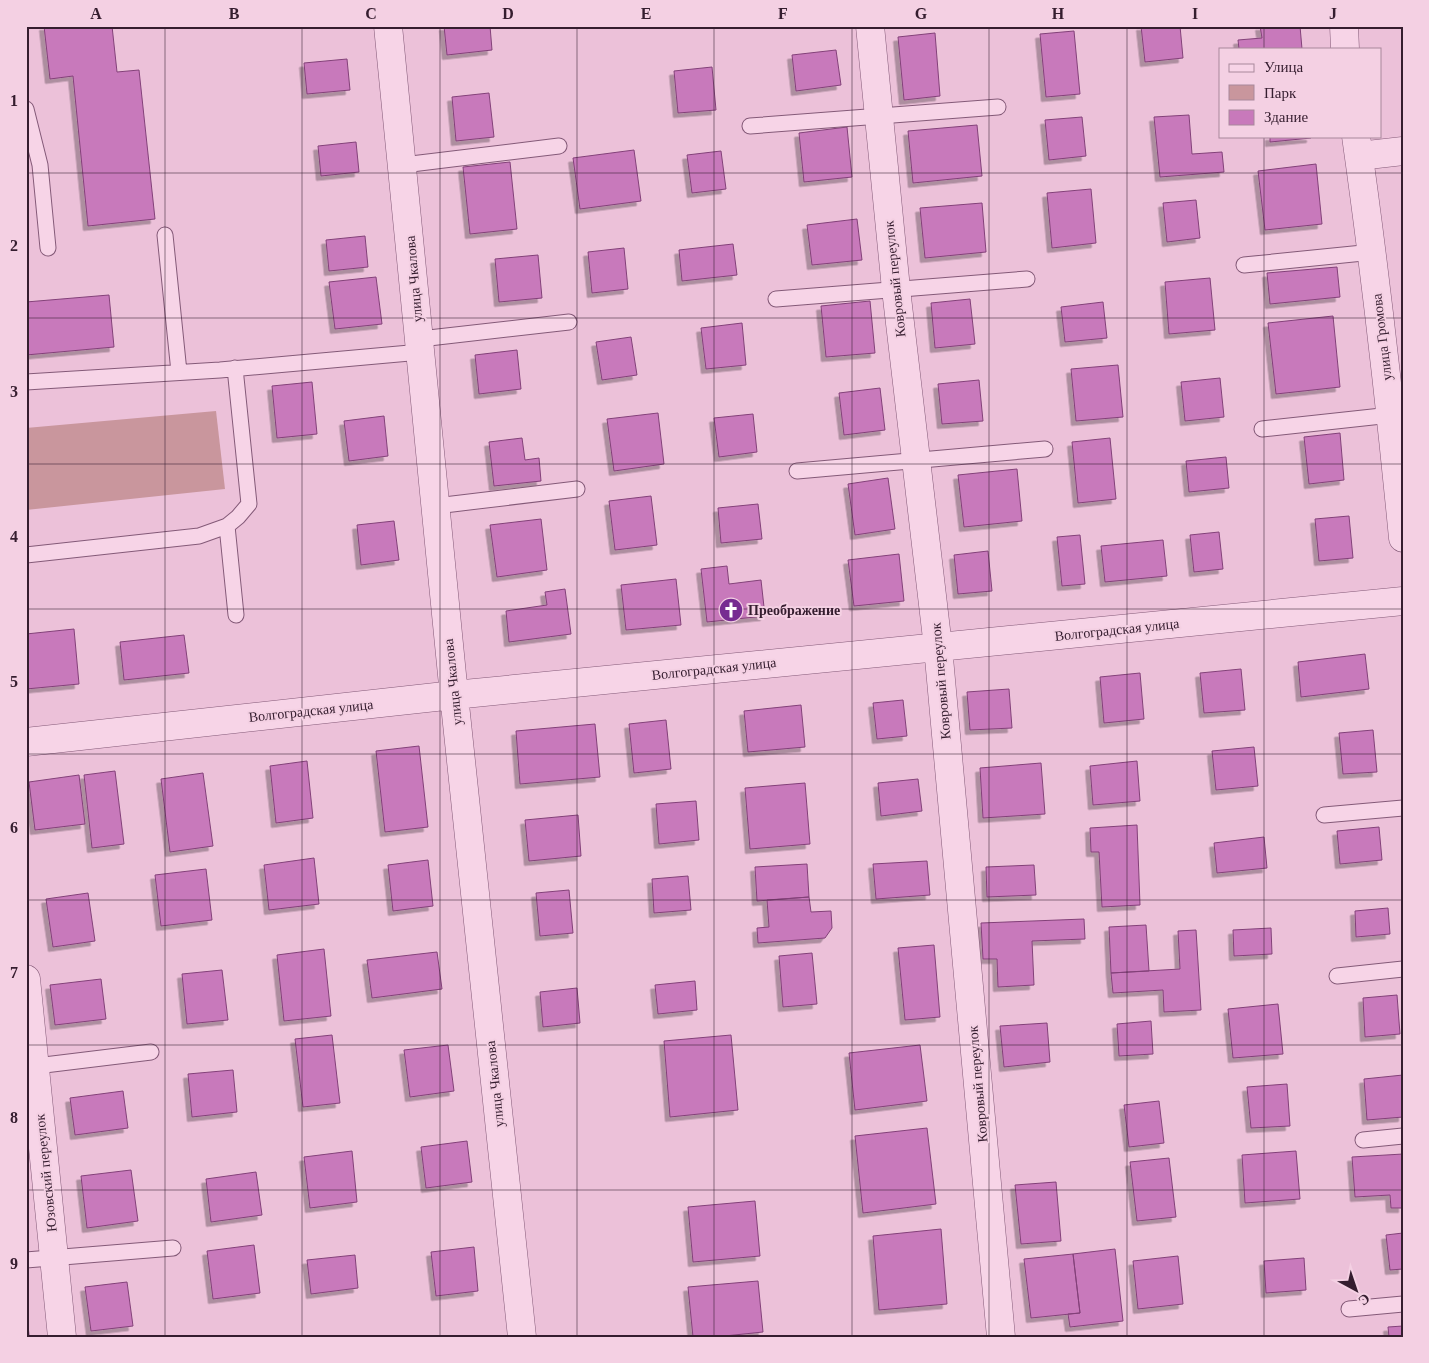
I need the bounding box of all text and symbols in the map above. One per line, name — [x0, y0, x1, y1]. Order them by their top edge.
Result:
text: A — [90, 5, 102, 22]
text: B — [229, 5, 240, 22]
text: C — [365, 5, 377, 22]
text: D — [502, 5, 514, 22]
text: E — [641, 5, 651, 22]
text: F — [778, 5, 788, 22]
text: G — [915, 5, 928, 22]
text: H — [1052, 5, 1065, 22]
text: I — [1192, 5, 1198, 22]
text: J — [1329, 5, 1337, 22]
legend — [1219, 48, 1382, 138]
text: Улица — [1264, 59, 1303, 75]
text: Парк — [1264, 85, 1297, 101]
text: 1 — [10, 92, 18, 109]
text: Здание — [1264, 109, 1308, 125]
street label: Ковровый переулок — [881, 220, 909, 338]
street label: улица Чкалова — [403, 234, 425, 323]
text: 2 — [10, 237, 18, 254]
street label: улица Громова — [1369, 292, 1395, 381]
text: 3 — [10, 383, 18, 400]
text: 4 — [10, 528, 18, 545]
church icon: Преображение — [718, 597, 744, 623]
place label: Преображение — [748, 603, 840, 618]
street label: Волгоградская улица — [1054, 616, 1181, 644]
street label: Ковровый переулок — [928, 622, 954, 740]
street label: улица Чкалова — [441, 637, 465, 726]
street label: Волгоградская улица — [651, 655, 778, 683]
text: 5 — [10, 673, 18, 690]
street label: Волгоградская улица — [248, 697, 375, 725]
text: 6 — [10, 819, 18, 836]
text: 7 — [10, 964, 18, 981]
street label: Ковровый переулок — [965, 1025, 991, 1143]
street label: улица Чкалова — [483, 1039, 507, 1128]
text: 8 — [10, 1109, 18, 1126]
street label: Юзовский переулок — [32, 1113, 60, 1233]
text: 9 — [10, 1255, 18, 1272]
north arrow — [1332, 1266, 1382, 1316]
text: С — [1355, 1291, 1373, 1309]

